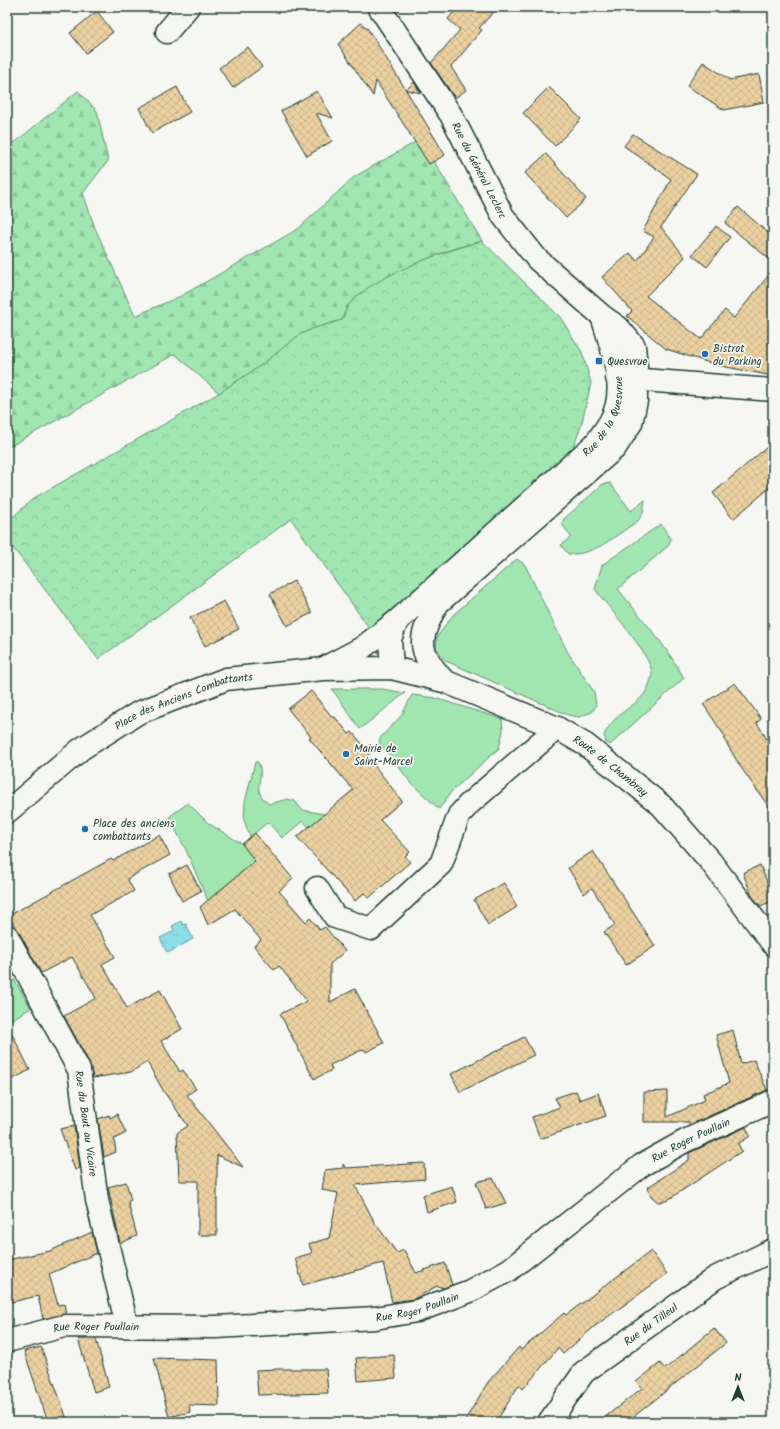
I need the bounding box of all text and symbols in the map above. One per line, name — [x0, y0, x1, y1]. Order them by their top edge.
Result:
street label: Rue du Général Leclerc — [446, 119, 511, 222]
place label: Bistrot du Parking — [713, 340, 762, 371]
marker: Bistrot du Parking — [700, 349, 710, 359]
place label: Quesvrue — [607, 353, 648, 371]
marker: Quesvrue — [594, 356, 604, 366]
street label: Rue de la Quesvrue — [579, 375, 629, 461]
street label: Place des Anciens Combattants — [111, 668, 254, 736]
street label: Route de Chambray — [569, 731, 652, 802]
place label: Mairie de Saint-Marcel — [354, 740, 413, 771]
marker: Mairie de Saint-Marcel — [341, 749, 351, 759]
place label: Place des anciens combattants — [93, 815, 175, 846]
marker: Place des anciens combattants — [80, 824, 90, 834]
street label: Rue du Bout au Vicaire — [69, 1069, 102, 1178]
street label: Rue Roger Poullain — [648, 1114, 734, 1168]
street label: Rue Roger Poullain — [374, 1288, 462, 1328]
street label: Rue du Tilleul — [620, 1299, 682, 1351]
street label: Rue Roger Poullain — [51, 1318, 139, 1338]
north arrow — [718, 1367, 758, 1407]
text: N — [735, 1369, 742, 1387]

